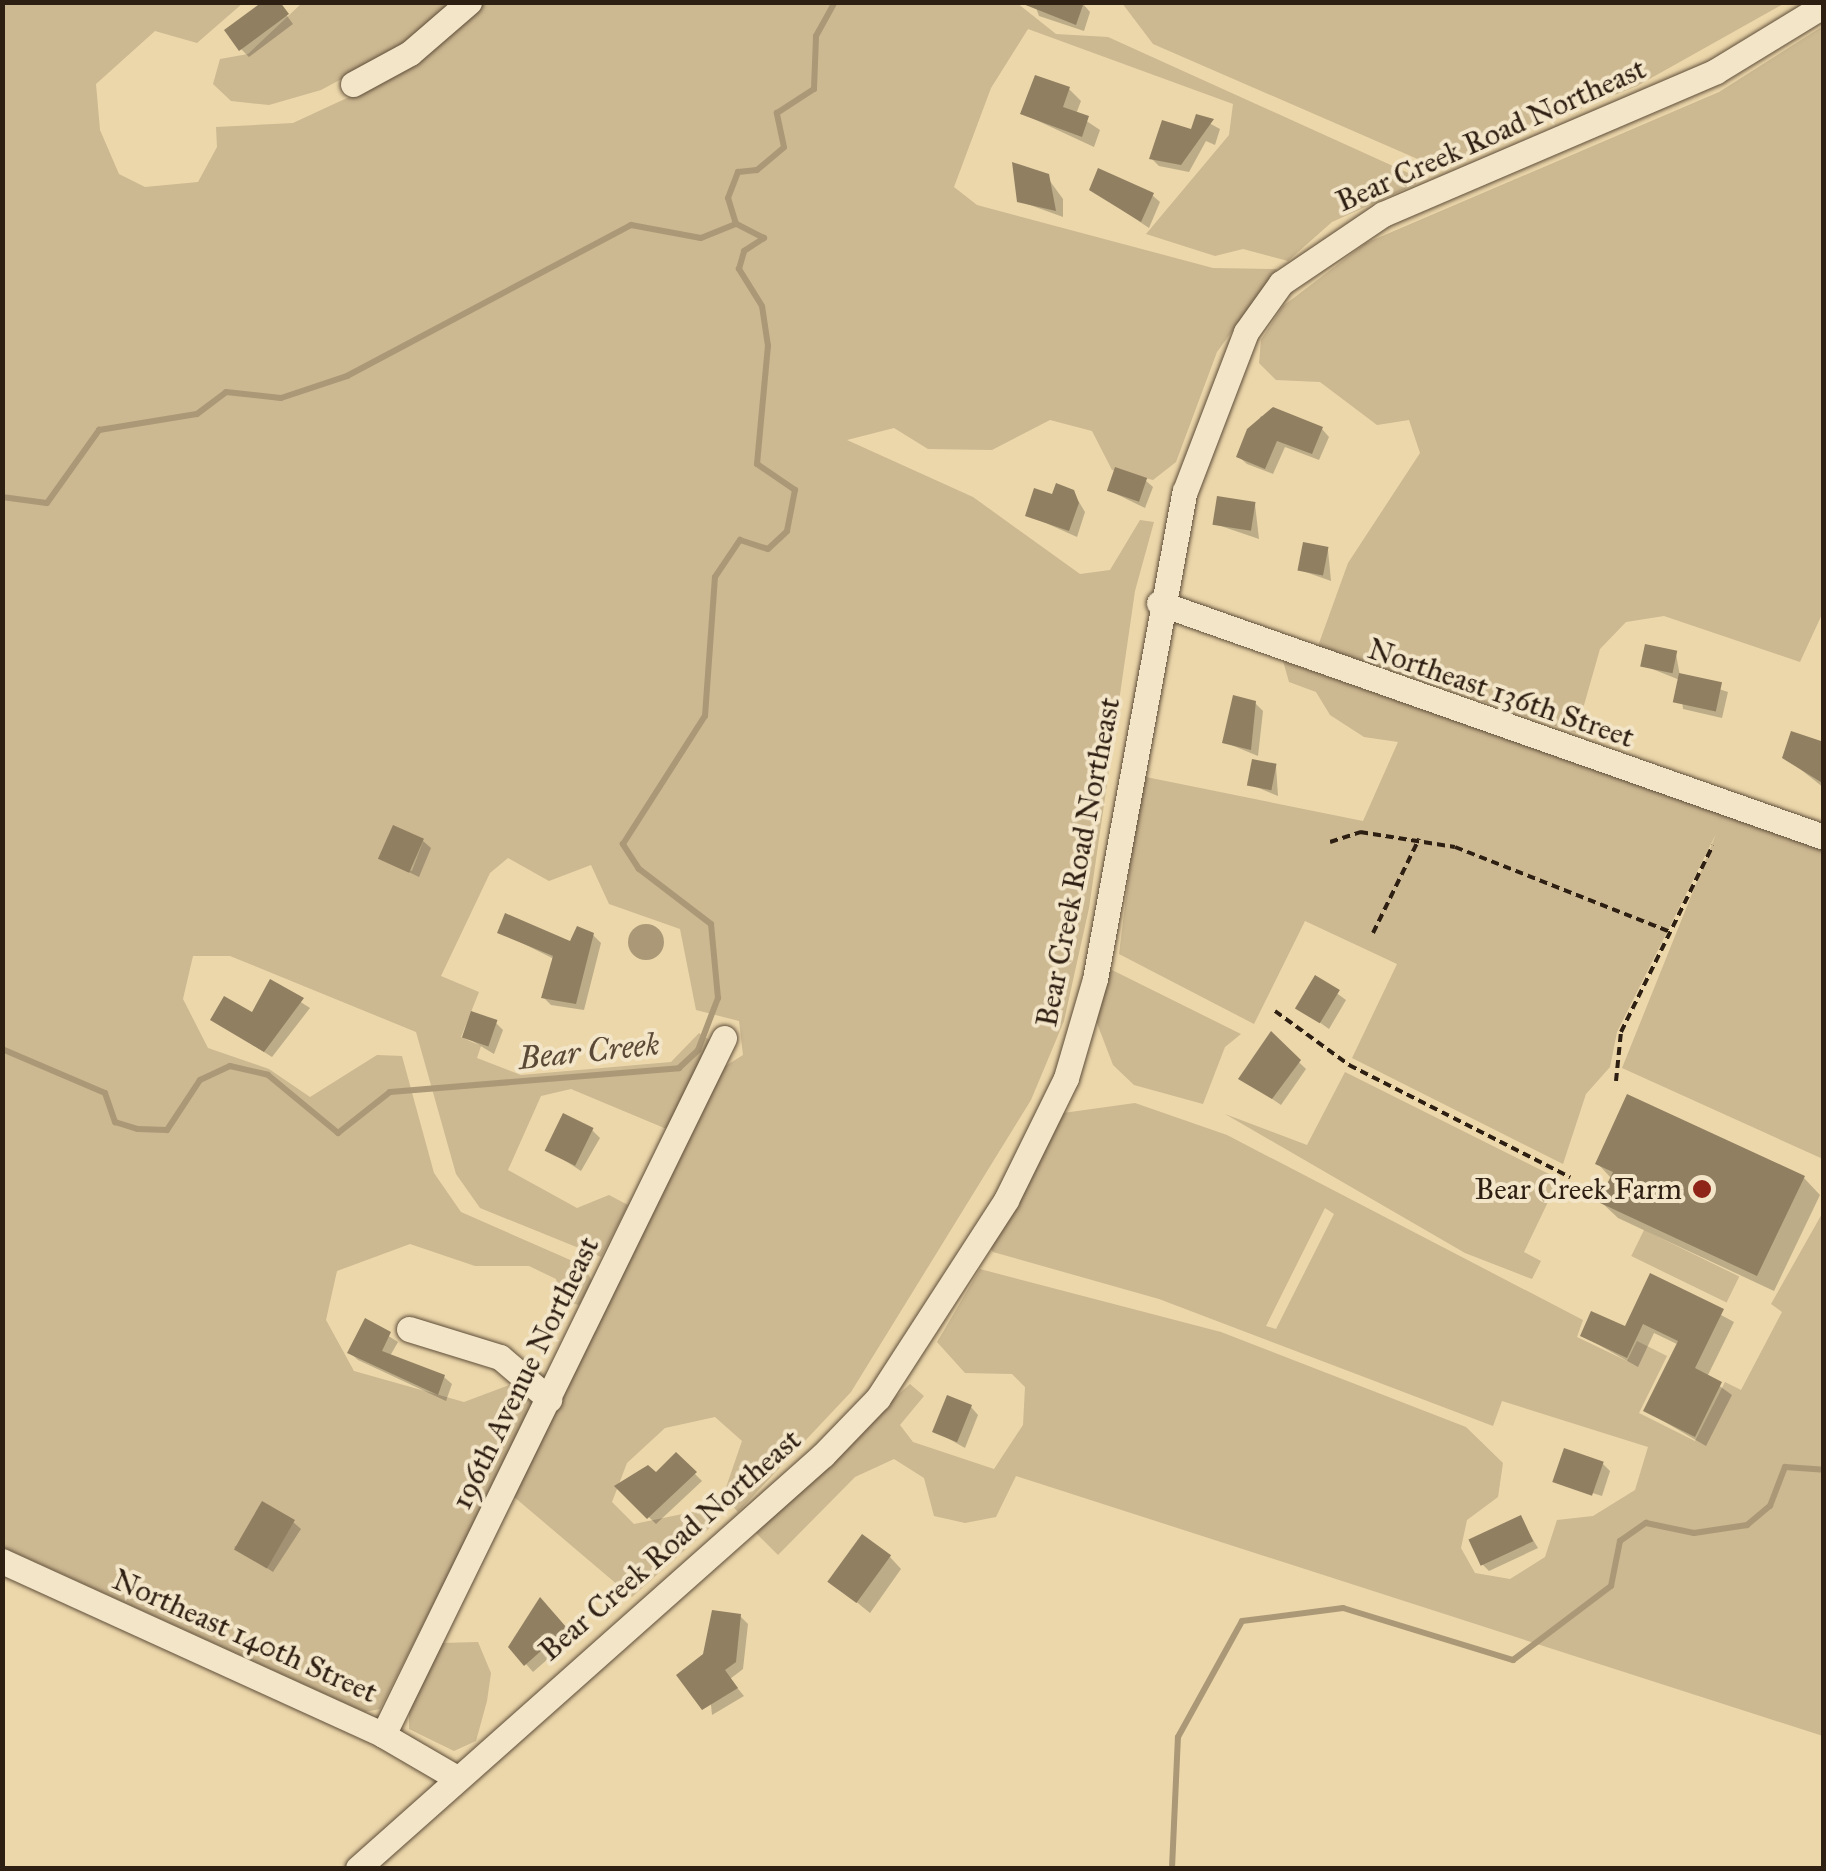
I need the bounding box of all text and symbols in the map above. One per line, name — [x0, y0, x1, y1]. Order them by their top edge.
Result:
street label: Bear Creek Road Northeast — [1331, 50, 1651, 220]
street label: Northeast 136th Street — [1363, 631, 1639, 755]
street label: Bear Creek Road Northeast — [1028, 694, 1128, 1030]
water label: Bear Creek — [517, 1026, 661, 1078]
place label: Bear Creek Farm — [1474, 1171, 1682, 1207]
marker: Bear Creek Farm — [1691, 1178, 1713, 1200]
street label: 196th Avenue Northeast — [443, 1231, 607, 1515]
street label: Bear Creek Road Northeast — [532, 1421, 808, 1669]
street label: Northeast 140th Street — [107, 1561, 383, 1711]

